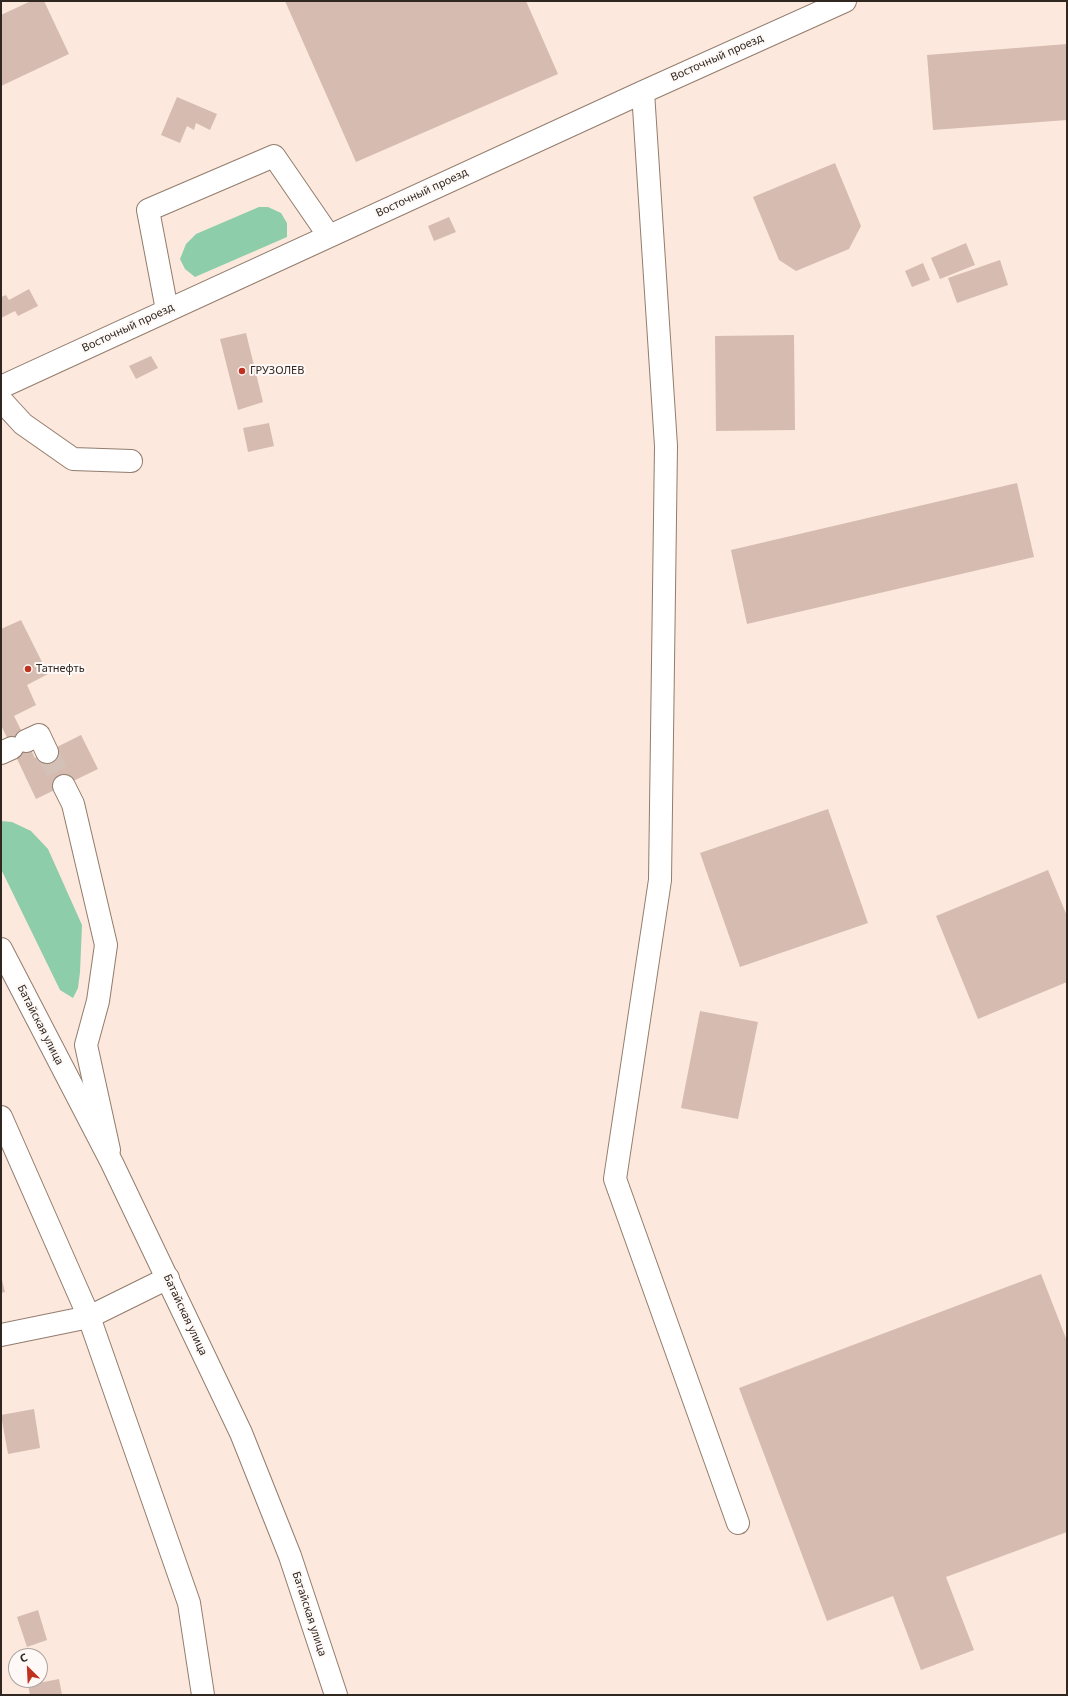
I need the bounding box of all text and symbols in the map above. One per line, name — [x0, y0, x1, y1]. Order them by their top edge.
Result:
street label: Восточный проезд — [669, 32, 765, 84]
street label: Восточный проезд — [374, 166, 470, 220]
street label: Восточный проезд — [80, 301, 176, 355]
place label: ГРУЗОЛЕВ — [250, 364, 304, 378]
marker: ГРУЗОЛЕВ — [237, 366, 247, 376]
place label: Татнефть — [36, 662, 85, 676]
marker: Татнефть — [23, 664, 33, 674]
street label: Батайская улица — [14, 983, 66, 1067]
street label: Батайская улица — [160, 1272, 210, 1358]
street label: Батайская улица — [289, 1570, 329, 1658]
north arrow — [8, 1648, 48, 1688]
text: С — [17, 1649, 30, 1666]

